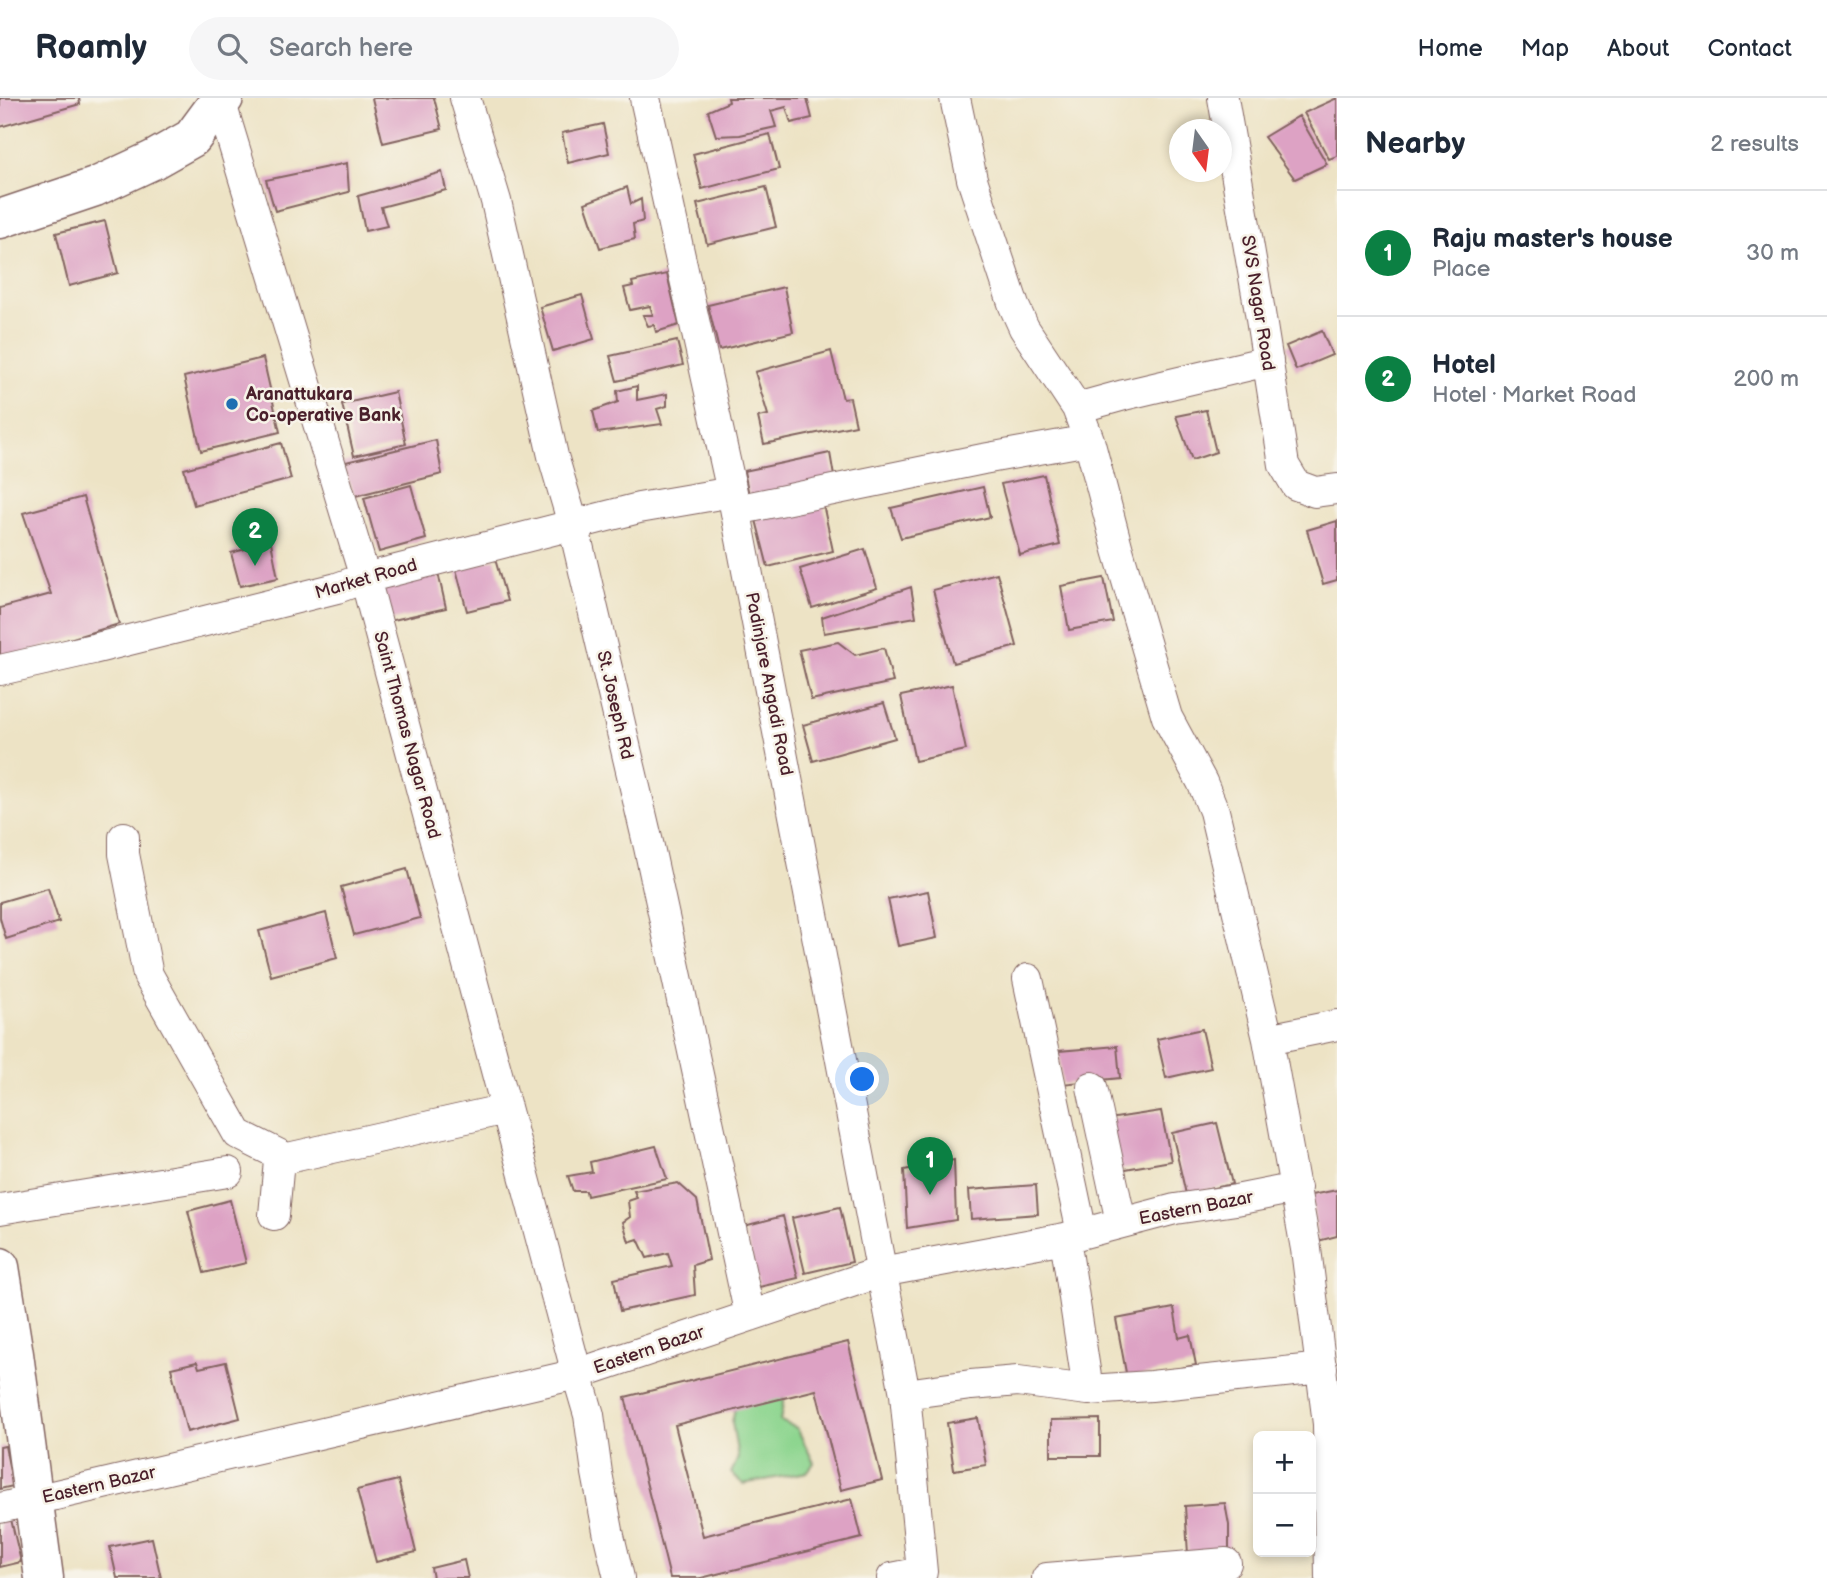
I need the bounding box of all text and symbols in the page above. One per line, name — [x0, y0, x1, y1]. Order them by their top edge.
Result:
search box — [189, 17, 679, 80]
text: Roamly — [35, 28, 147, 68]
icon: search — [213, 29, 251, 67]
text: Search here — [269, 33, 413, 64]
text: Home — [1418, 34, 1483, 63]
text: Map — [1521, 34, 1569, 63]
text: About — [1607, 34, 1669, 63]
text: Contact — [1707, 34, 1792, 63]
north arrow — [1169, 119, 1232, 182]
text: Nearby — [1365, 126, 1465, 162]
text: 2 results — [1710, 130, 1799, 158]
text: Raju master's house — [1432, 224, 1673, 255]
street label: SVS Nagar Road — [1237, 234, 1279, 372]
text: 1 — [1383, 239, 1393, 267]
text: 30 m — [1746, 239, 1799, 267]
text: Place — [1432, 255, 1490, 283]
text: Hotel — [1432, 350, 1496, 381]
text: 2 — [1381, 365, 1395, 393]
text: 200 m — [1733, 365, 1799, 393]
text: Hotel · Market Road — [1432, 381, 1636, 409]
place label: Aranattukara Co-operative Bank — [245, 384, 401, 426]
marker: Aranattukara Co-operative Bank — [224, 396, 240, 412]
pin: 2 — [232, 508, 278, 566]
street label: Market Road — [312, 554, 420, 604]
street label: Padinjare Angadi Road — [741, 591, 797, 777]
street label: Saint Thomas Nagar Road — [369, 629, 445, 841]
street label: St. Joseph Rd — [592, 649, 638, 761]
your location — [845, 1062, 879, 1096]
pin: 1 — [907, 1137, 953, 1195]
street label: Eastern Bazar — [1137, 1187, 1255, 1229]
street label: Eastern Bazar — [591, 1321, 708, 1379]
map controls — [1253, 1431, 1316, 1557]
button: + — [1253, 1431, 1316, 1494]
street label: Eastern Bazar — [40, 1462, 158, 1508]
button: − — [1253, 1494, 1316, 1557]

